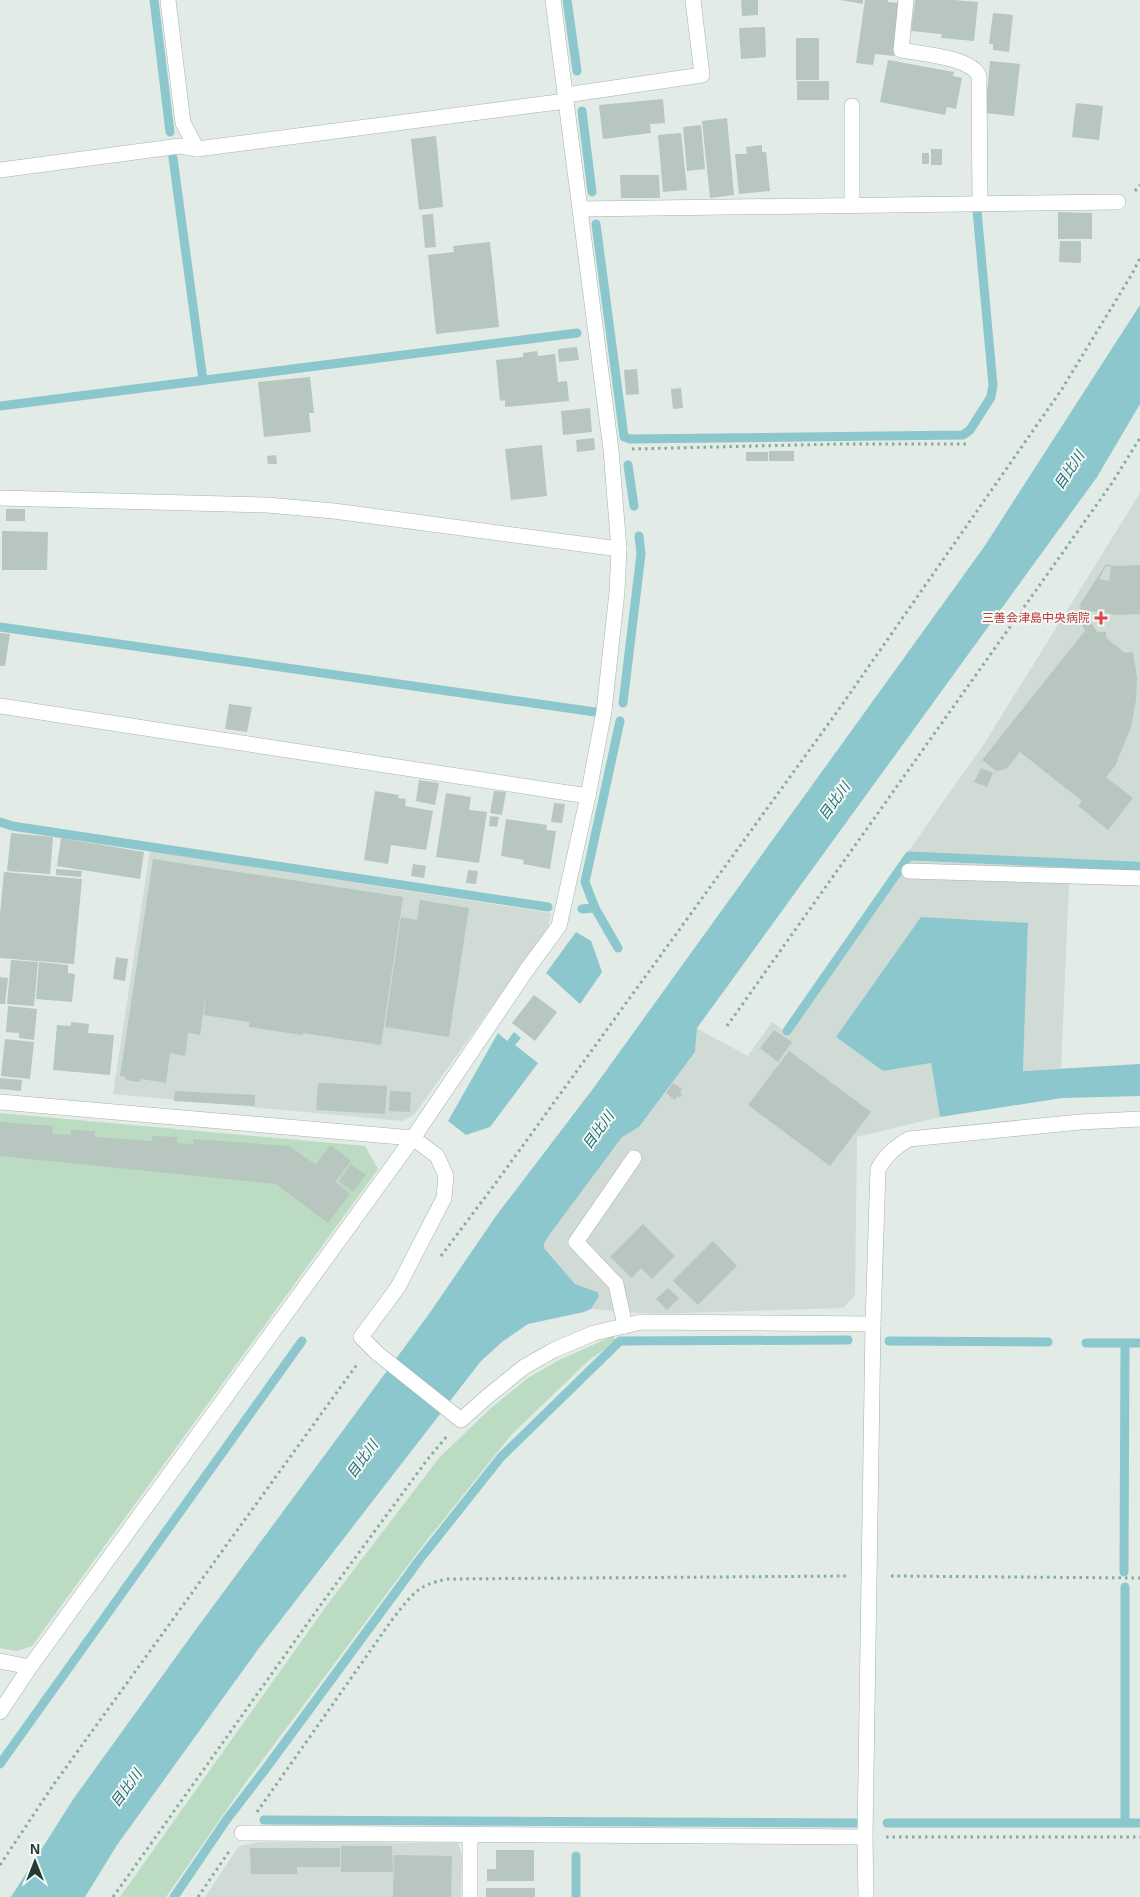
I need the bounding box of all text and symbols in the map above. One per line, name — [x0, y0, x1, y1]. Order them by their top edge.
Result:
water label: 目比川 — [1051, 446, 1088, 492]
place label: 三善会津島中央病院 — [982, 611, 1090, 625]
marker: 三善会津島中央病院 — [1094, 611, 1108, 625]
water label: 目比川 — [815, 778, 854, 823]
water label: 目比川 — [579, 1107, 618, 1152]
water label: 目比川 — [343, 1436, 382, 1481]
water label: 目比川 — [107, 1765, 146, 1810]
north arrow — [10, 1837, 60, 1887]
text: N — [30, 1841, 40, 1857]

